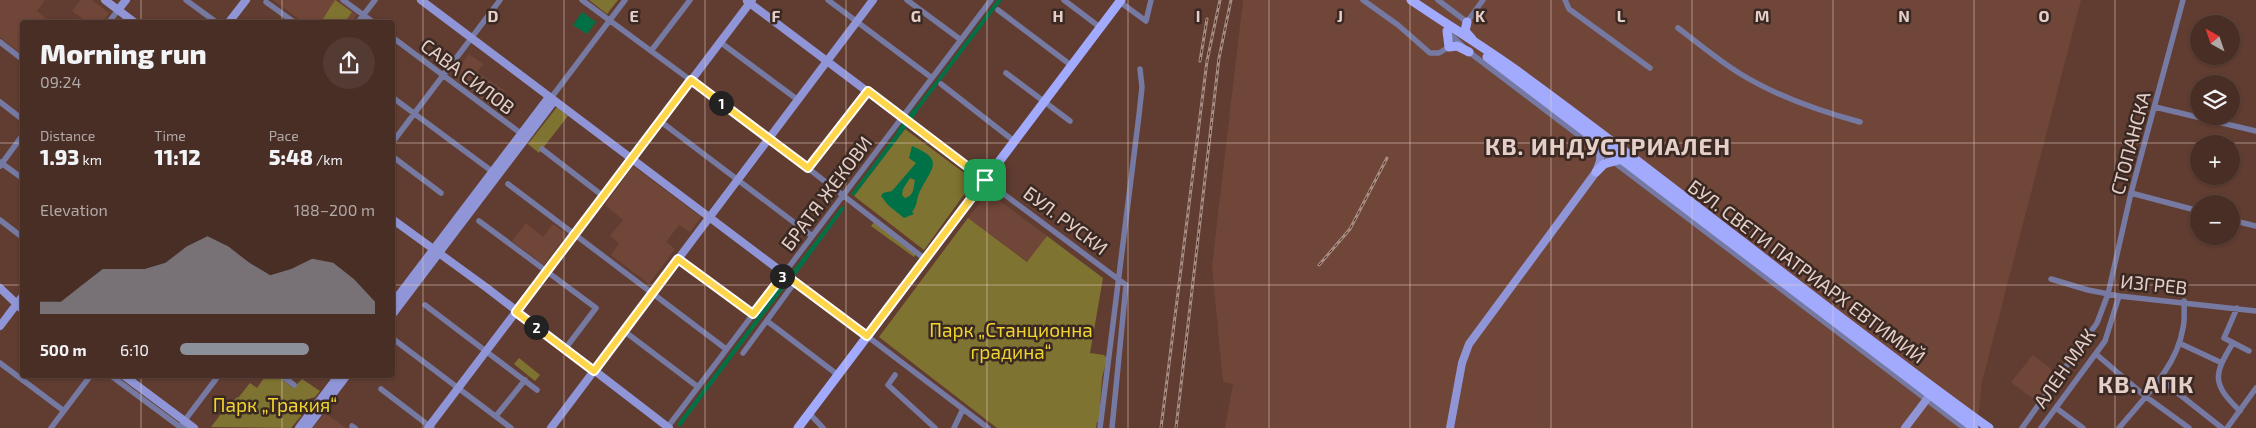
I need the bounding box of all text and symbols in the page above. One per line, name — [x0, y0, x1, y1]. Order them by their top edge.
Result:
text: D — [488, 6, 499, 25]
text: E — [629, 6, 639, 25]
text: F — [772, 6, 781, 25]
text: G — [911, 6, 921, 25]
text: H — [1052, 6, 1064, 25]
text: I — [1196, 6, 1200, 25]
text: J — [1337, 6, 1343, 25]
text: K — [1475, 6, 1486, 25]
text: L — [1617, 6, 1626, 25]
text: M — [1755, 6, 1769, 25]
text: N — [1898, 6, 1910, 25]
text: O — [2038, 6, 2050, 25]
north arrow — [2190, 15, 2240, 65]
map controls — [2190, 15, 2240, 245]
street label: САВА СИЛОВ — [417, 33, 519, 119]
text: Morning run — [40, 36, 207, 70]
button: share — [323, 37, 375, 89]
text: 09:24 — [40, 72, 81, 91]
button: layers — [2190, 75, 2240, 125]
street label: СТОПАНСКА — [2105, 89, 2155, 197]
pin: 1 — [708, 90, 734, 116]
text: 1 — [718, 95, 725, 112]
text: Distance — [40, 127, 95, 144]
text: Time — [154, 127, 186, 144]
text: Pace — [269, 127, 299, 144]
street label: БРАТЯ ЖЕКОВИ — [776, 131, 876, 255]
district label: КВ. ИНДУСТРИАЛЕН — [1485, 131, 1731, 160]
button: + — [2190, 135, 2240, 185]
text: 1.93 — [40, 144, 79, 169]
text: 11:12 — [154, 144, 201, 169]
text: 5:48 — [269, 144, 313, 169]
text: km — [79, 151, 102, 168]
text: /km — [313, 151, 343, 168]
pin — [964, 159, 1006, 201]
icon: arrive — [971, 166, 999, 194]
street label: БУЛ. СВЕТИ ПАТРИАРХ ЕВТИМИЙ — [1684, 174, 1930, 368]
street label: БУЛ. РУСКИ — [1019, 181, 1113, 259]
button: − — [2190, 195, 2240, 245]
text: Elevation — [40, 200, 108, 219]
text: 188–200 m — [294, 200, 375, 219]
pin: 3 — [770, 264, 794, 288]
text: 3 — [779, 268, 786, 285]
street label: ИЗГРЕВ — [2119, 269, 2189, 299]
pin: 2 — [524, 314, 548, 340]
park label: Парк „Станционна градина“ — [929, 318, 1093, 363]
text: 2 — [532, 319, 541, 336]
street label: АЛЕН МАК — [2028, 324, 2100, 412]
text: 500 m — [40, 340, 87, 359]
text: 6:10 — [120, 340, 149, 359]
district label: КВ. АПК — [2098, 369, 2194, 398]
park label: Парк „Тракия“ — [213, 393, 337, 416]

